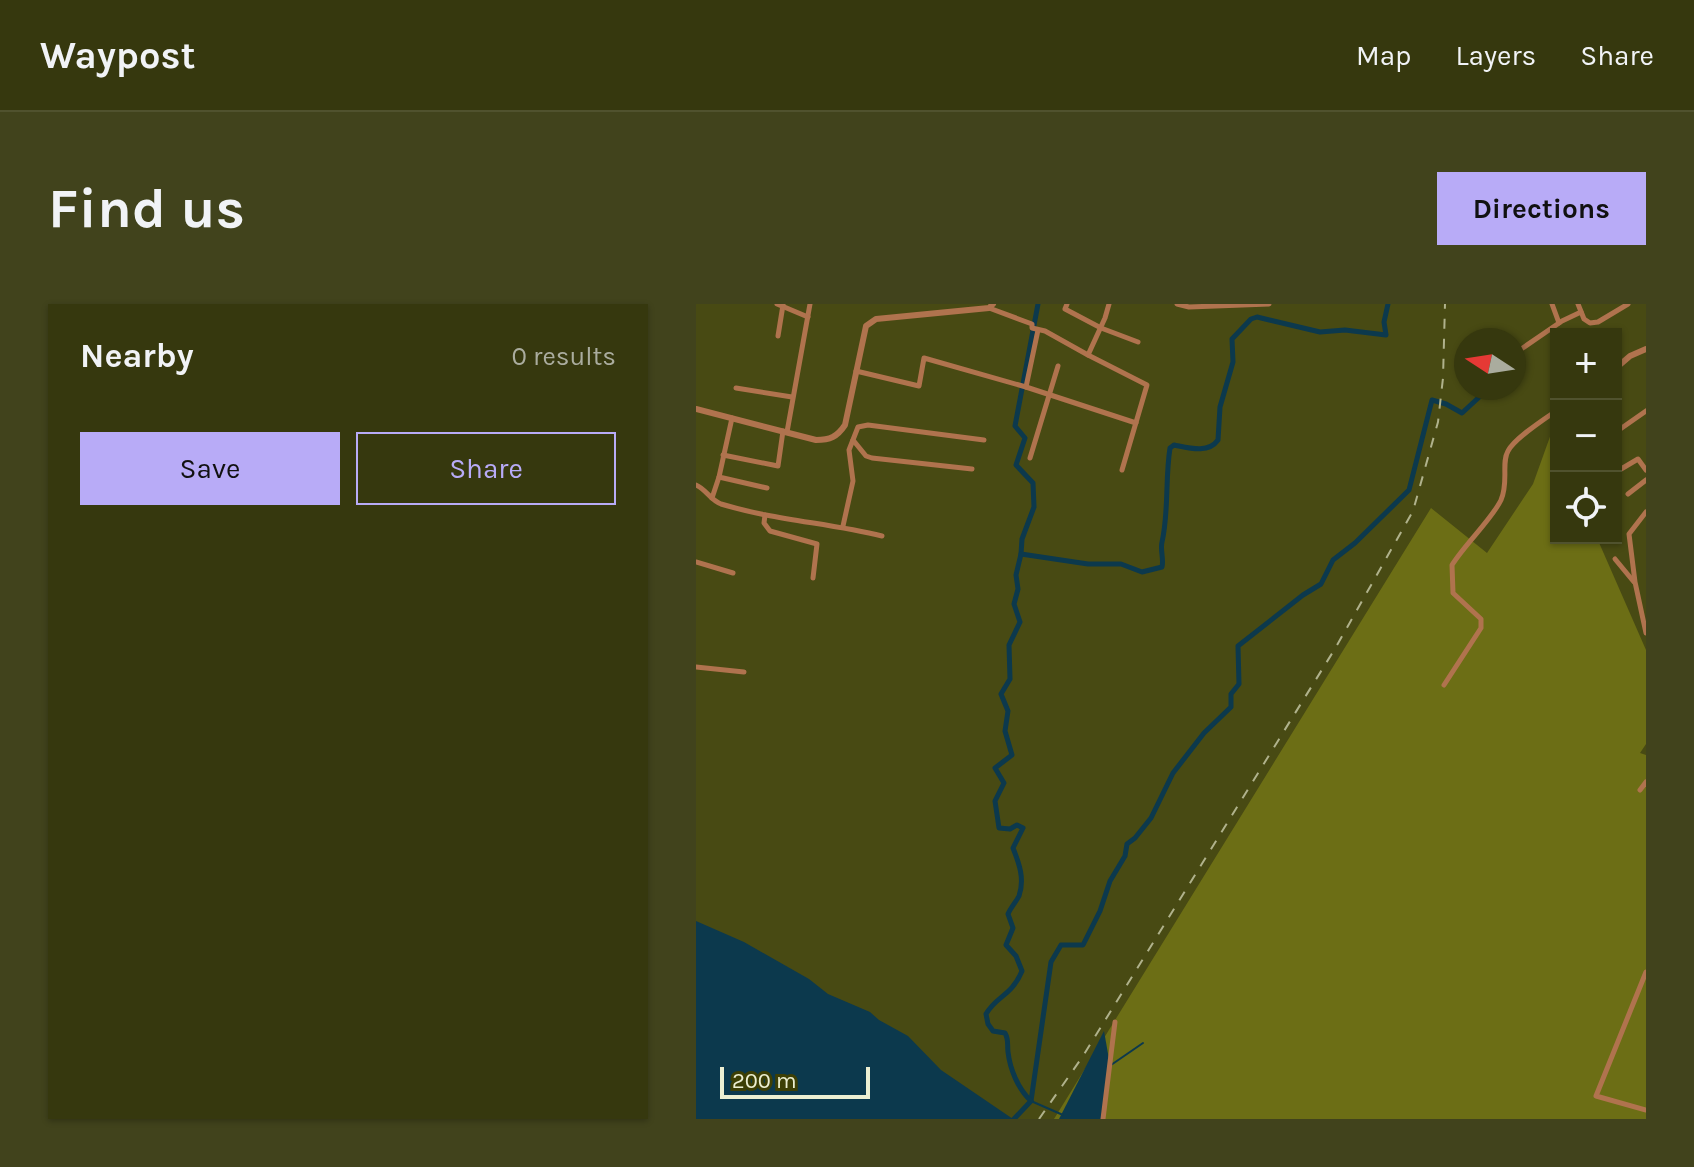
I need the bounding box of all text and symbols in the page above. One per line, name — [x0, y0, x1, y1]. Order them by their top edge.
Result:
text: Waypost — [40, 33, 196, 78]
text: Map — [1356, 39, 1411, 72]
text: Layers — [1455, 39, 1536, 72]
text: Share — [1580, 39, 1654, 72]
button: Directions — [1437, 172, 1646, 245]
text: Find us — [48, 176, 245, 241]
north arrow — [1454, 328, 1526, 400]
map controls — [1550, 328, 1622, 544]
button: + — [1550, 328, 1622, 400]
text: Nearby — [80, 336, 194, 376]
text: 0 results — [512, 341, 616, 372]
button: − — [1550, 400, 1622, 472]
button: Save — [80, 432, 340, 505]
button: Share — [356, 432, 616, 505]
button: locate — [1550, 472, 1622, 544]
scale bar — [720, 1063, 870, 1099]
text: 200 m — [732, 1068, 797, 1094]

